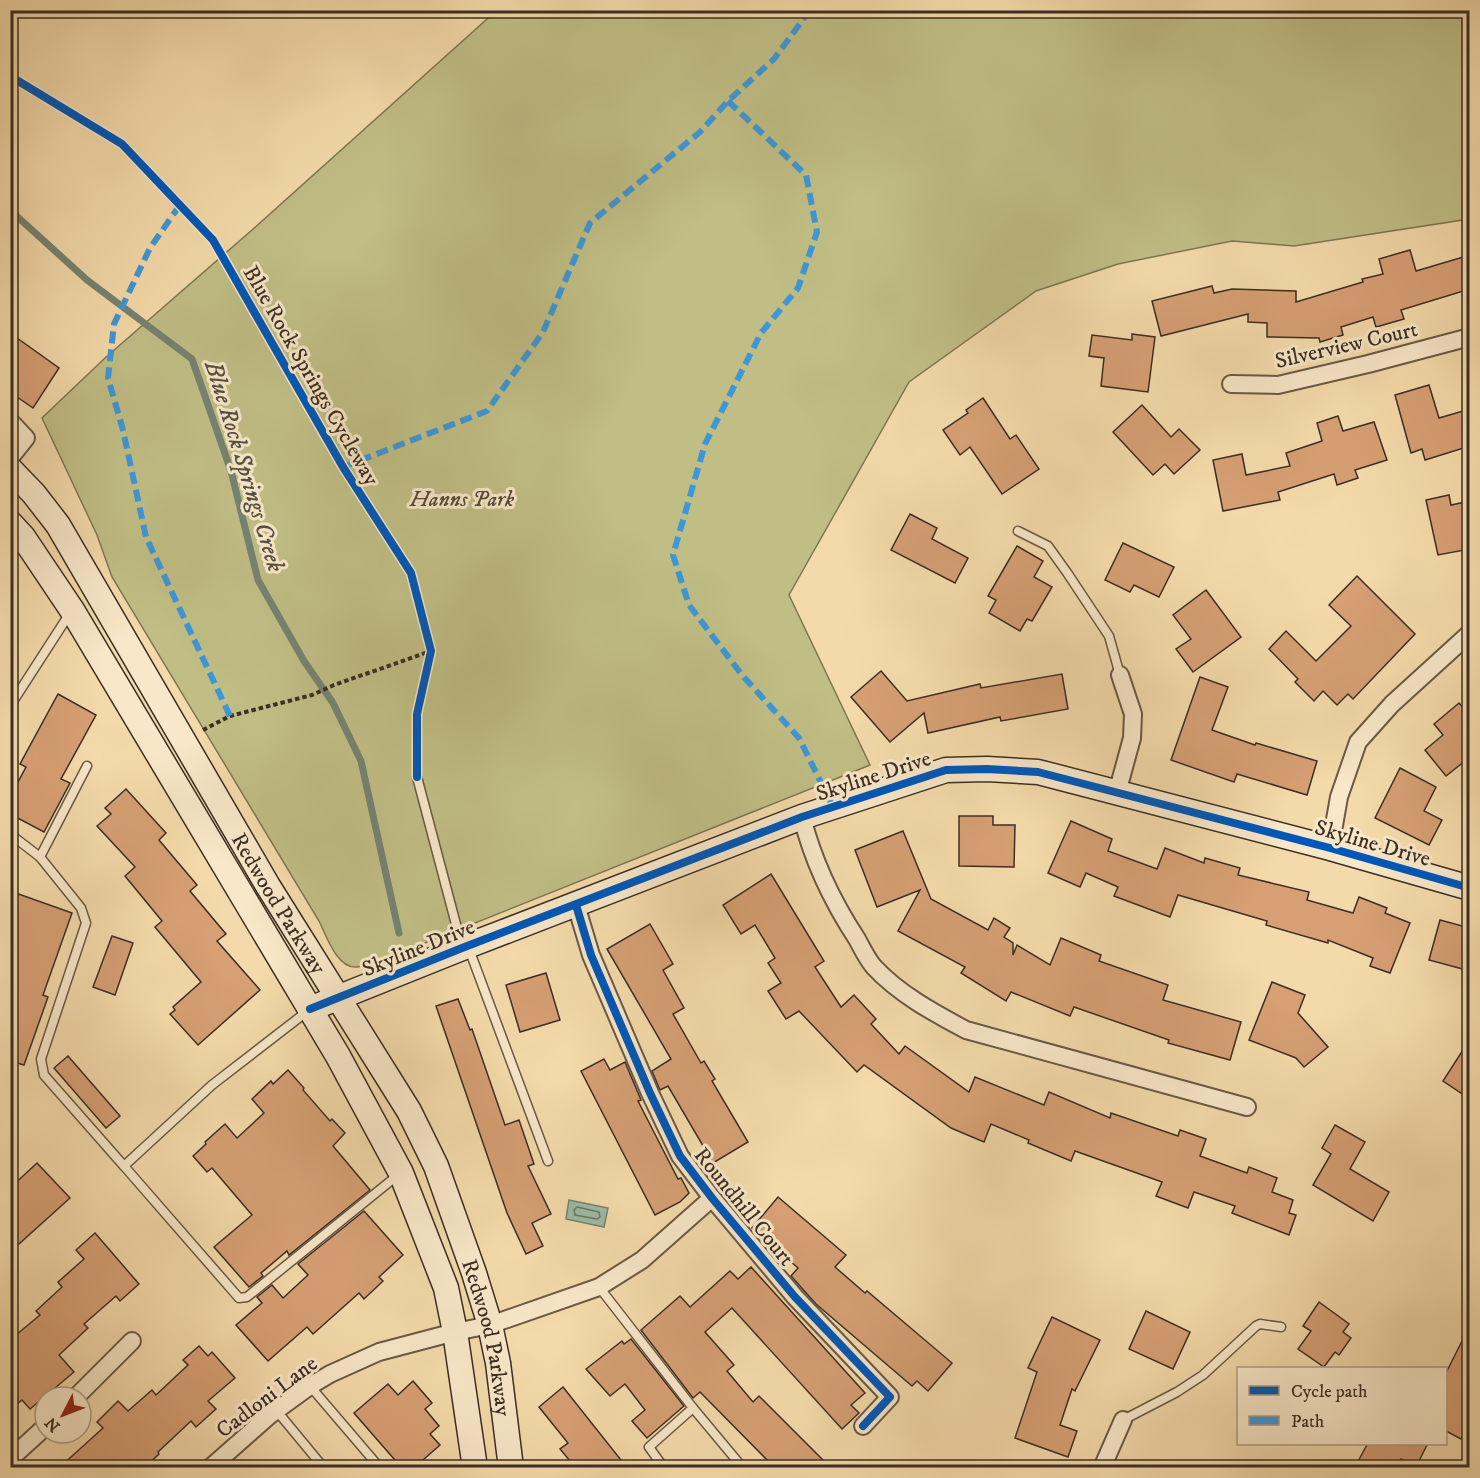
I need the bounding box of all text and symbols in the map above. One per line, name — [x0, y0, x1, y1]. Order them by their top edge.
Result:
street label: Blue Rock Springs Cycleway — [237, 261, 385, 491]
street label: Silverview Court — [1273, 316, 1420, 375]
water label: Blue Rock Springs Creek — [197, 356, 290, 575]
park label: Hanns Park — [409, 486, 515, 513]
street label: Skyline Drive — [813, 745, 934, 808]
street label: Skyline Drive — [1312, 814, 1434, 873]
street label: Redwood Parkway — [225, 828, 332, 980]
street label: Skyline Drive — [358, 914, 479, 983]
street label: Roundhill Court — [688, 1142, 800, 1272]
street label: Redwood Parkway — [455, 1256, 517, 1418]
street label: Cadloni Lane — [211, 1350, 323, 1444]
legend — [1237, 1367, 1447, 1445]
text: Cycle path — [1291, 1381, 1368, 1403]
north arrow — [33, 1385, 93, 1445]
text: Path — [1291, 1411, 1325, 1433]
text: N — [41, 1413, 64, 1436]

